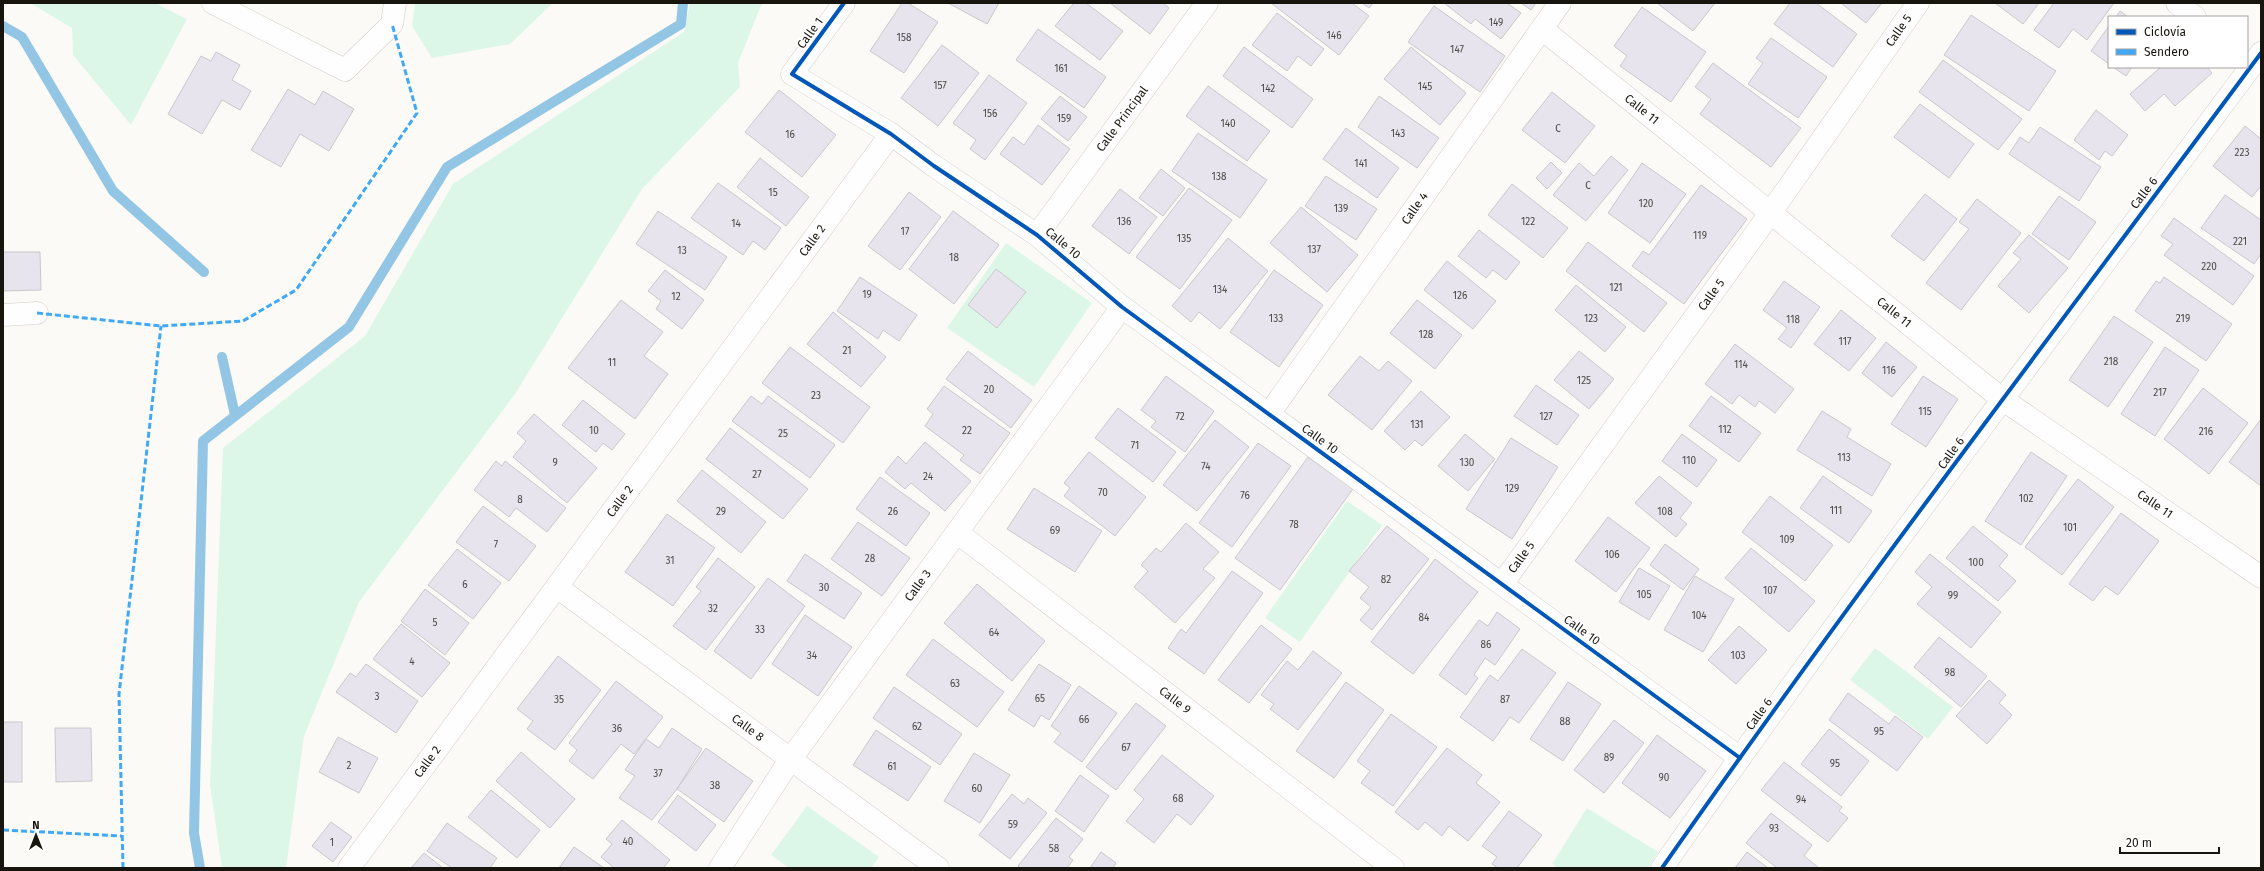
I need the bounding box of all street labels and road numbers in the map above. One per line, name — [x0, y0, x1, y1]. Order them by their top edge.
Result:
street label: Calle 5 — [1883, 12, 1915, 49]
street label: Calle 1 — [794, 15, 826, 51]
street label: Calle Principal — [1094, 83, 1151, 154]
street label: Calle 11 — [1622, 91, 1662, 127]
street label: Calle 6 — [2128, 174, 2160, 212]
street label: Calle 4 — [1398, 189, 1431, 227]
street label: Calle 2 — [796, 222, 829, 259]
street label: Calle 10 — [1043, 224, 1084, 262]
street label: Calle 5 — [1695, 276, 1727, 313]
street label: Calle 11 — [1874, 294, 1914, 330]
street label: Calle 10 — [1299, 421, 1341, 457]
street label: Calle 6 — [1935, 434, 1967, 472]
street label: Calle 2 — [604, 483, 636, 520]
street label: Calle 11 — [2135, 487, 2175, 521]
street label: Calle 5 — [1505, 539, 1537, 576]
street label: Calle 3 — [902, 567, 934, 604]
street label: Calle 10 — [1561, 612, 1603, 648]
street label: Calle 9 — [1157, 684, 1194, 717]
street label: Calle 6 — [1743, 695, 1775, 733]
street label: Calle 8 — [729, 711, 767, 744]
street label: Calle 2 — [411, 743, 444, 780]

